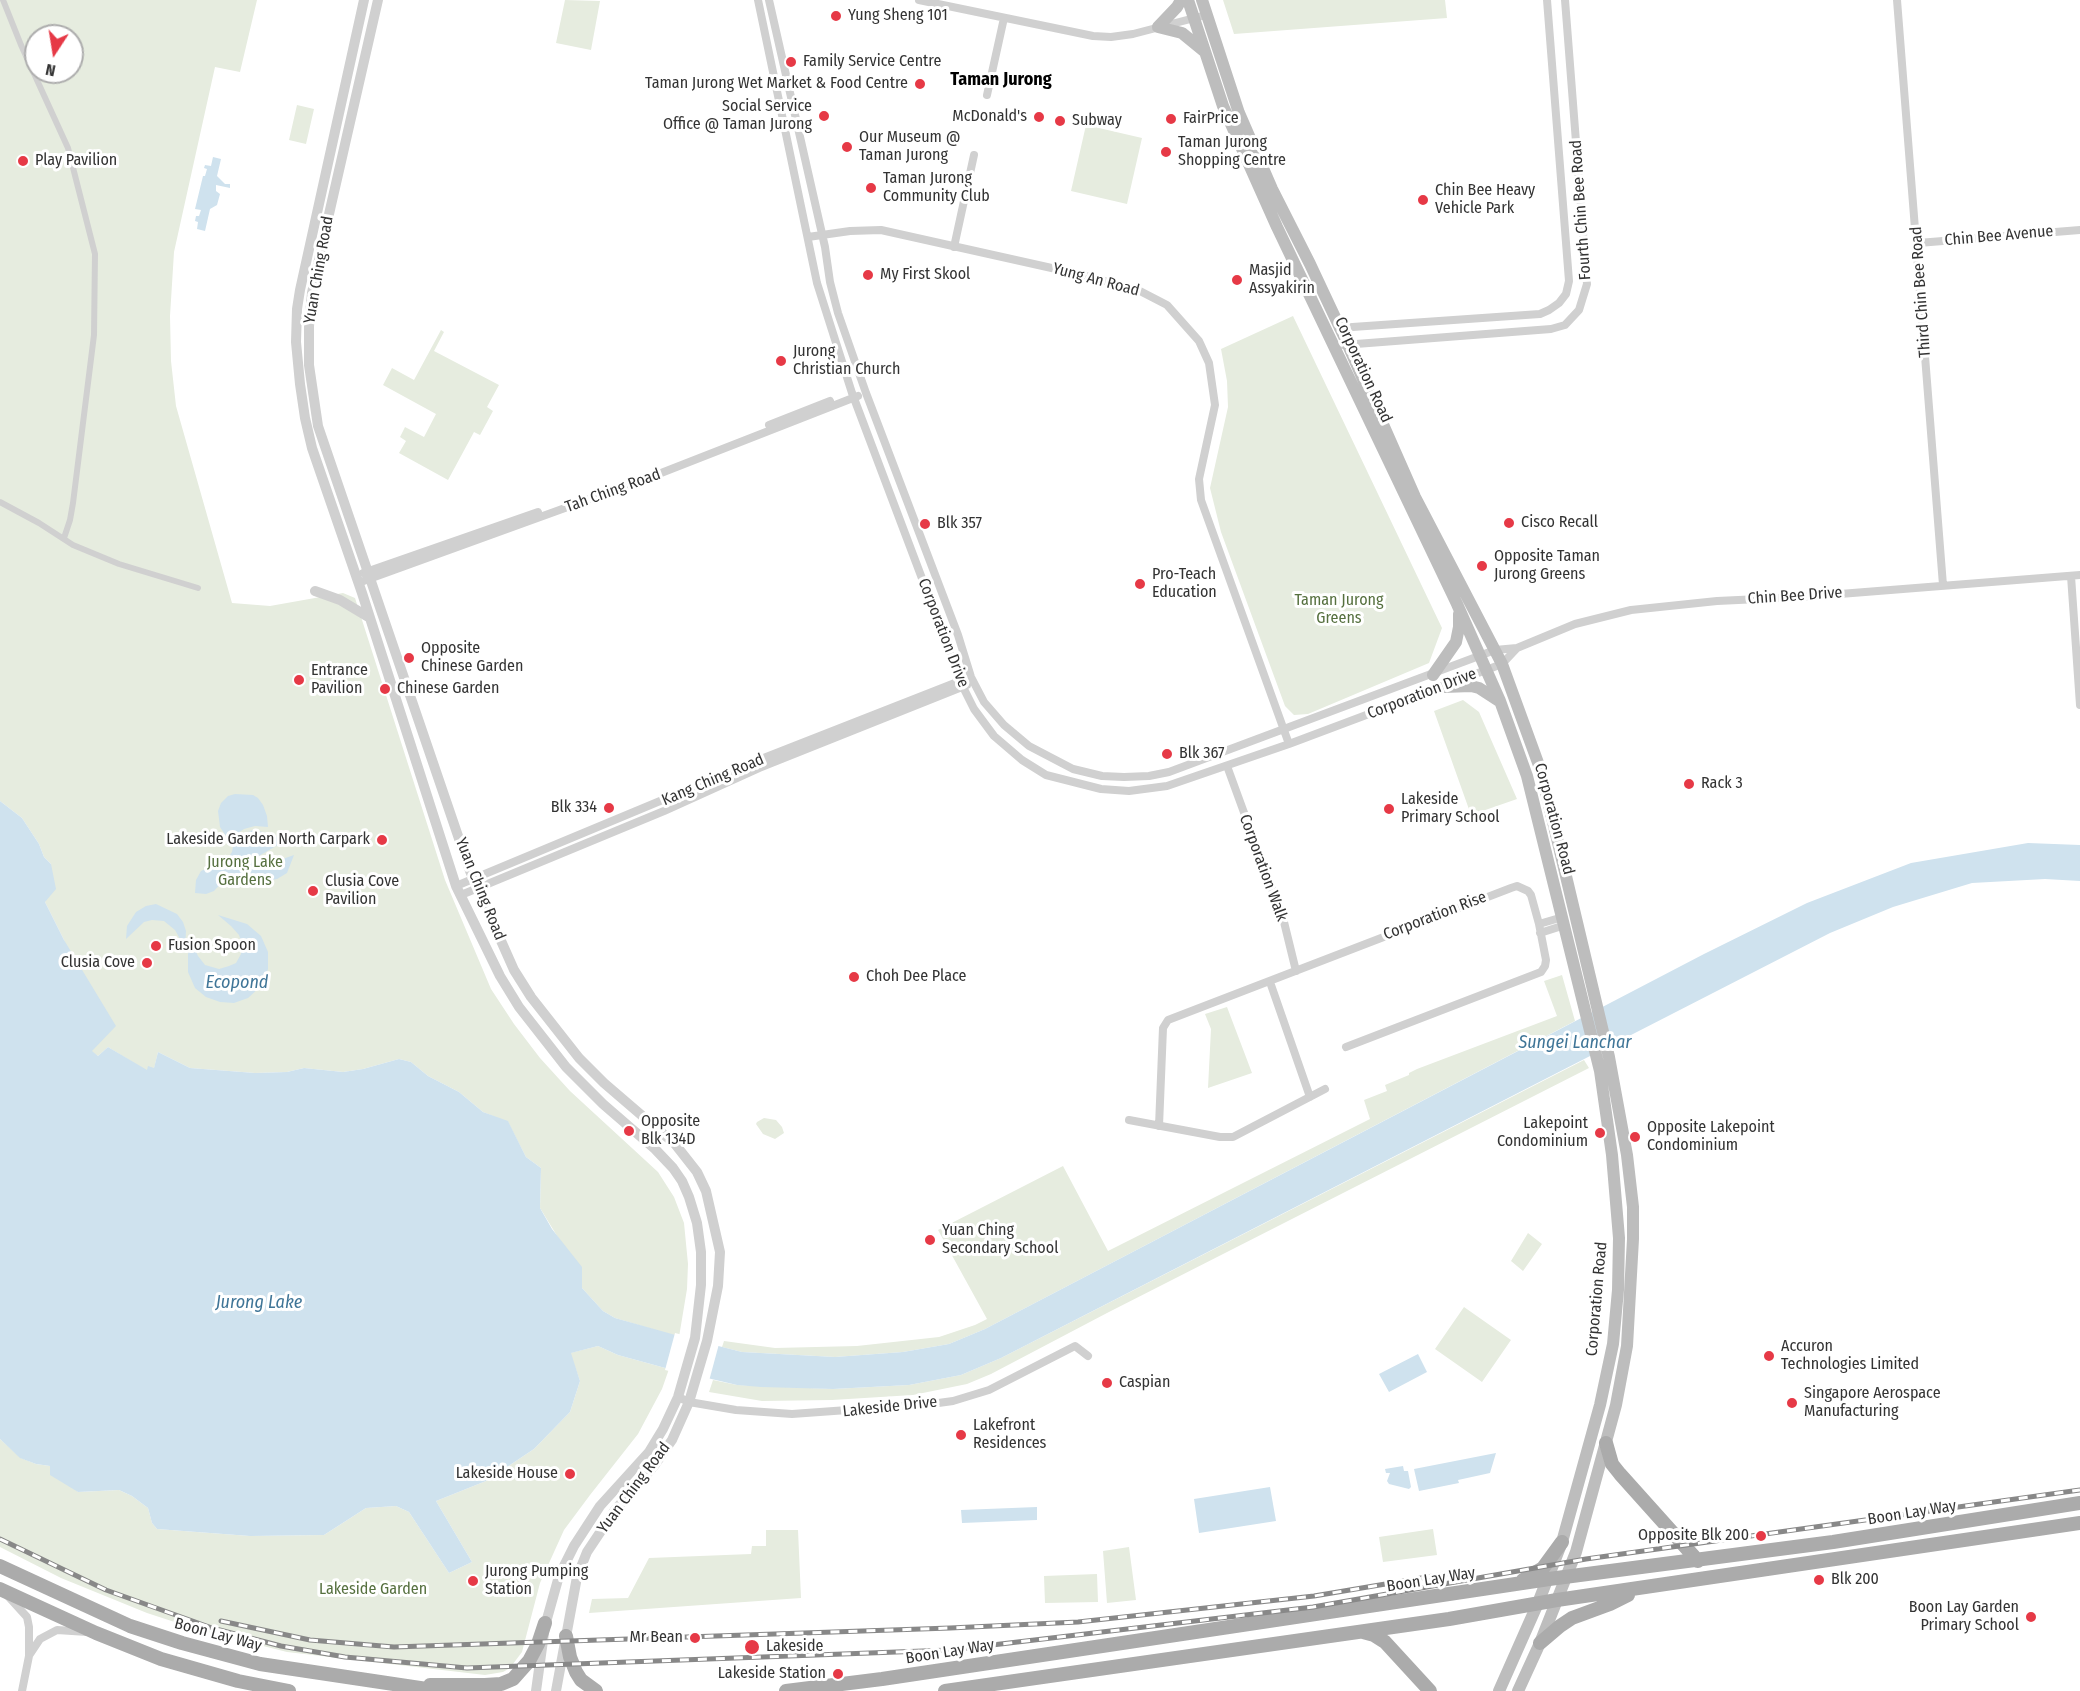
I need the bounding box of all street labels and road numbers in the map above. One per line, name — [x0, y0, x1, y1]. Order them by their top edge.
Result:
street label: Fourth Chin Bee Road — [1567, 139, 1595, 281]
street label: Yuan Ching Road — [300, 215, 338, 325]
street label: Chin Bee Avenue — [1944, 222, 2054, 250]
street label: Third Chin Bee Road — [1907, 226, 1935, 358]
street label: Yung An Road — [1051, 259, 1141, 301]
street label: Corporation Road — [1330, 314, 1396, 426]
street label: Tah Ching Road — [563, 465, 663, 517]
street label: Corporation Drive — [913, 576, 973, 690]
street label: Chin Bee Drive — [1747, 583, 1843, 609]
street label: Corporation Drive — [1365, 664, 1479, 724]
street label: Kang Ching Road — [659, 750, 767, 810]
street label: Corporation Road — [1530, 761, 1578, 877]
street label: Corporation Walk — [1235, 812, 1291, 924]
street label: Yuan Ching Road — [451, 835, 509, 943]
street label: Corporation Rise — [1381, 888, 1489, 944]
street label: Corporation Road — [1582, 1241, 1612, 1357]
street label: Lakeside Drive — [842, 1392, 938, 1422]
street label: Yuan Ching Road — [594, 1439, 674, 1537]
street label: Boon Lay Way — [1866, 1497, 1958, 1529]
street label: Boon Lay Way — [1385, 1564, 1477, 1596]
street label: Boon Lay Way — [172, 1614, 264, 1656]
street label: Boon Lay Way — [904, 1636, 996, 1668]

